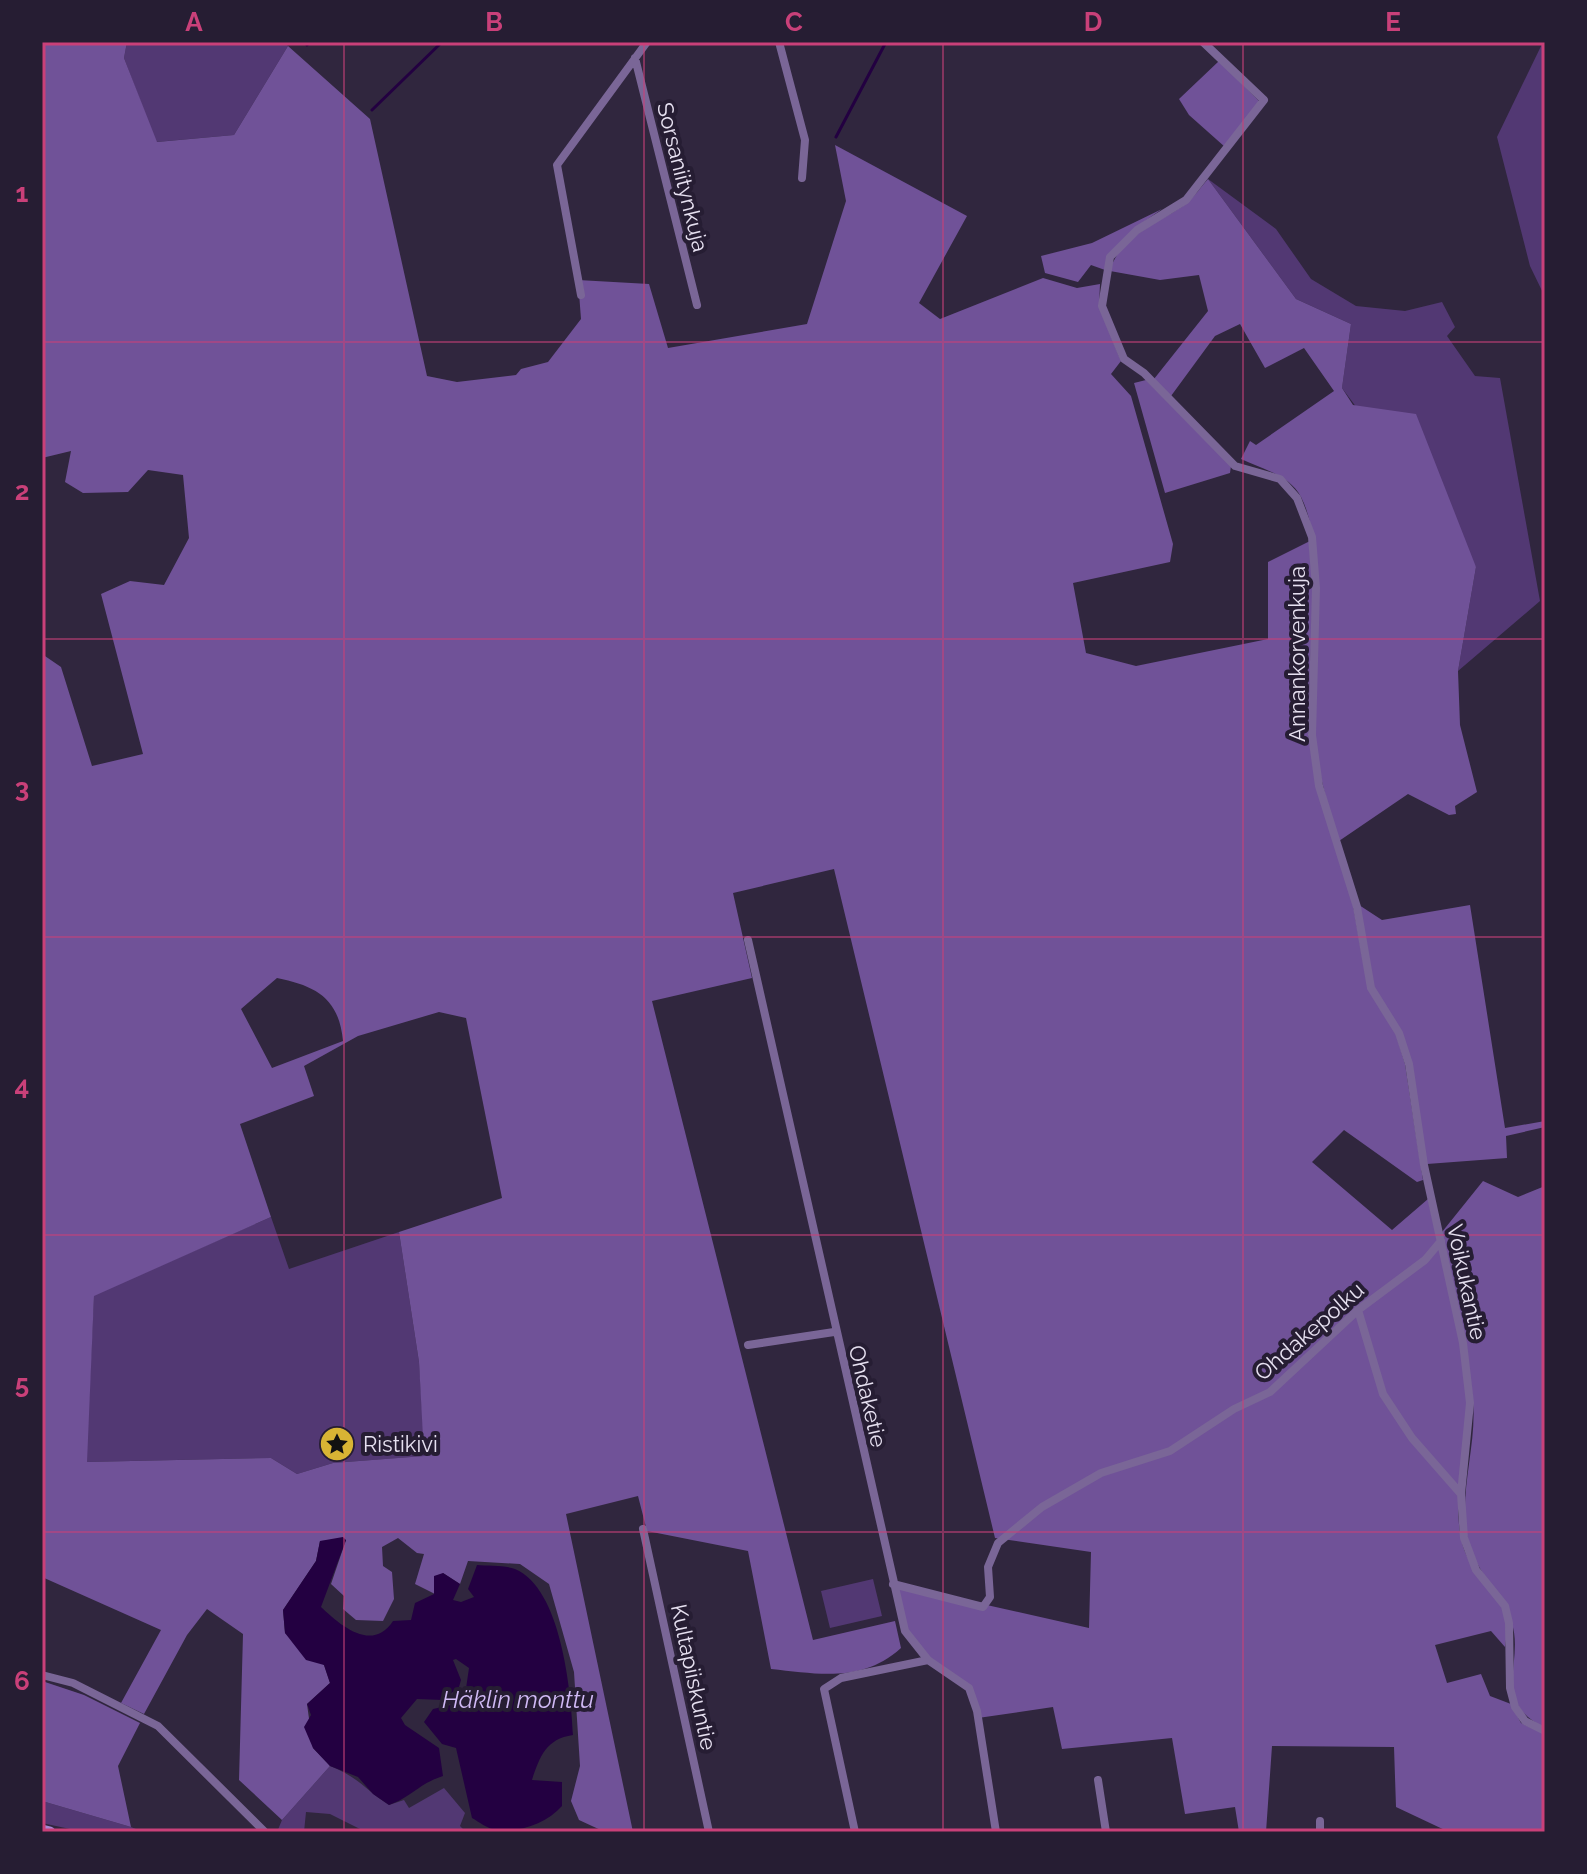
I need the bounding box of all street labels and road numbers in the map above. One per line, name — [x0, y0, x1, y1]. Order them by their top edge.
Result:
street label: Sorsaniitynkuja — [652, 100, 714, 254]
street label: Annankorvenkuja — [1284, 566, 1310, 742]
street label: Voikukantie — [1442, 1222, 1492, 1342]
street label: Ohdakepolku — [1249, 1276, 1369, 1386]
street label: Ohdaketie — [844, 1342, 892, 1450]
street label: Kultapiiskuntie — [666, 1602, 722, 1752]

